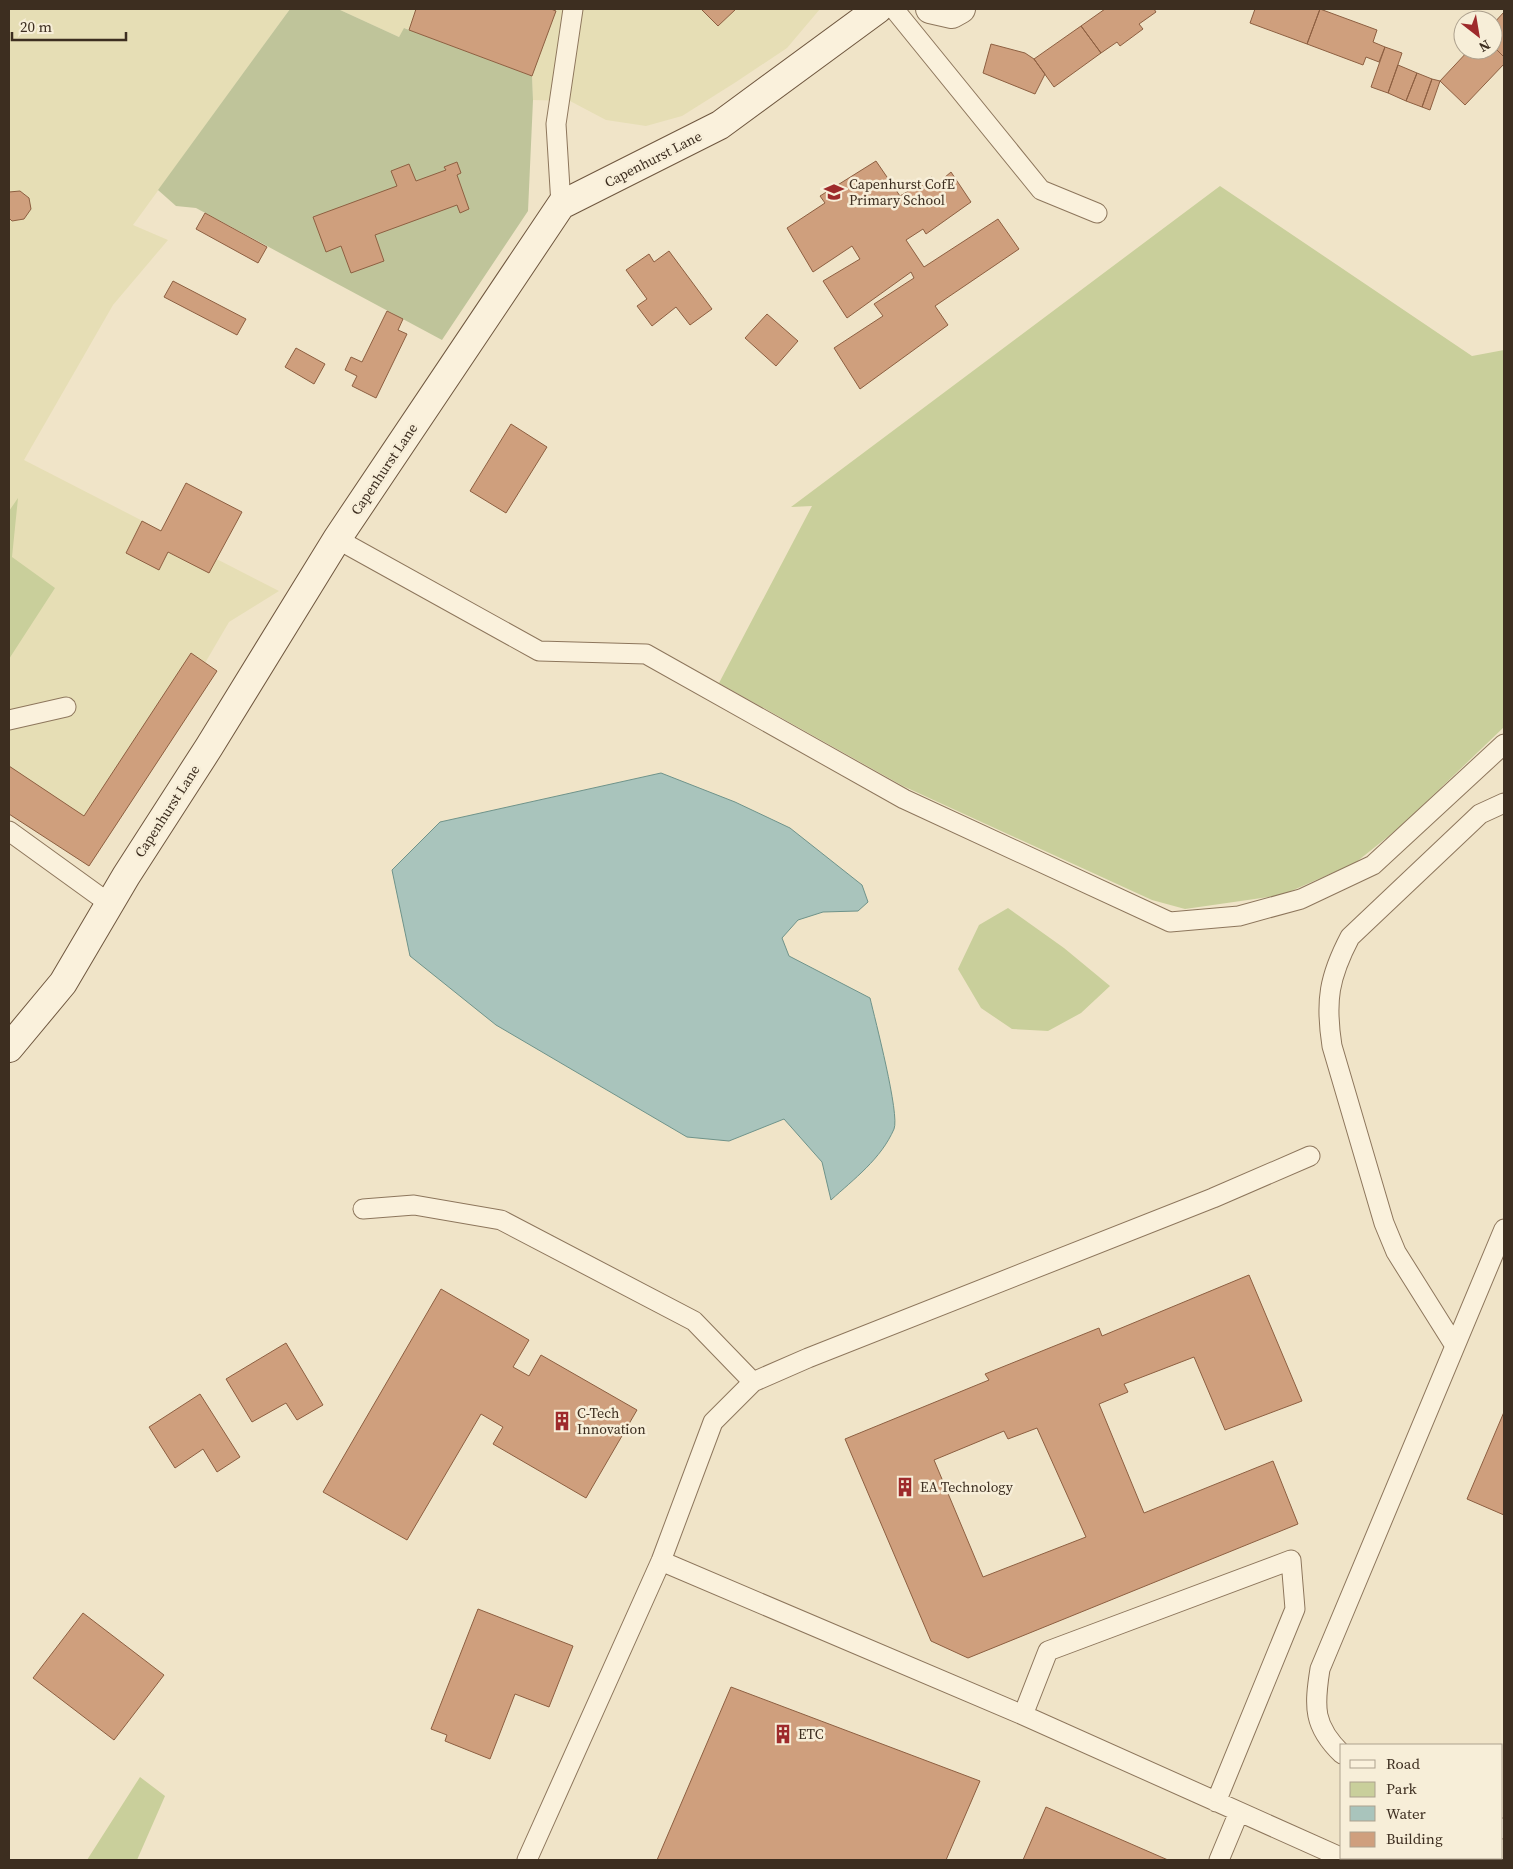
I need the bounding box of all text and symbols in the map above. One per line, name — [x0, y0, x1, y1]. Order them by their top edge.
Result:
scale bar — [12, 10, 126, 42]
north arrow — [1453, 10, 1503, 60]
text: 20 m — [20, 16, 52, 37]
text: N — [1475, 35, 1494, 57]
street label: Capenhurst Lane — [601, 126, 705, 192]
place label: Capenhurst CofE Primary School — [849, 174, 955, 210]
school or university icon: Capenhurst CofE Primary School — [823, 181, 845, 203]
street label: Capenhurst Lane — [346, 419, 422, 519]
street label: Capenhurst Lane — [130, 761, 204, 861]
place label: C-Tech Innovation — [577, 1403, 646, 1439]
building icon: C-Tech Innovation — [551, 1410, 573, 1432]
building icon: EA Technology — [894, 1476, 916, 1498]
place label: EA Technology — [920, 1477, 1014, 1497]
building icon: ETC — [772, 1723, 794, 1745]
place label: ETC — [798, 1724, 824, 1744]
legend — [1340, 1744, 1503, 1859]
text: Road — [1386, 1753, 1420, 1774]
text: Park — [1386, 1778, 1418, 1799]
text: Water — [1386, 1803, 1427, 1824]
text: Building — [1386, 1828, 1443, 1849]

